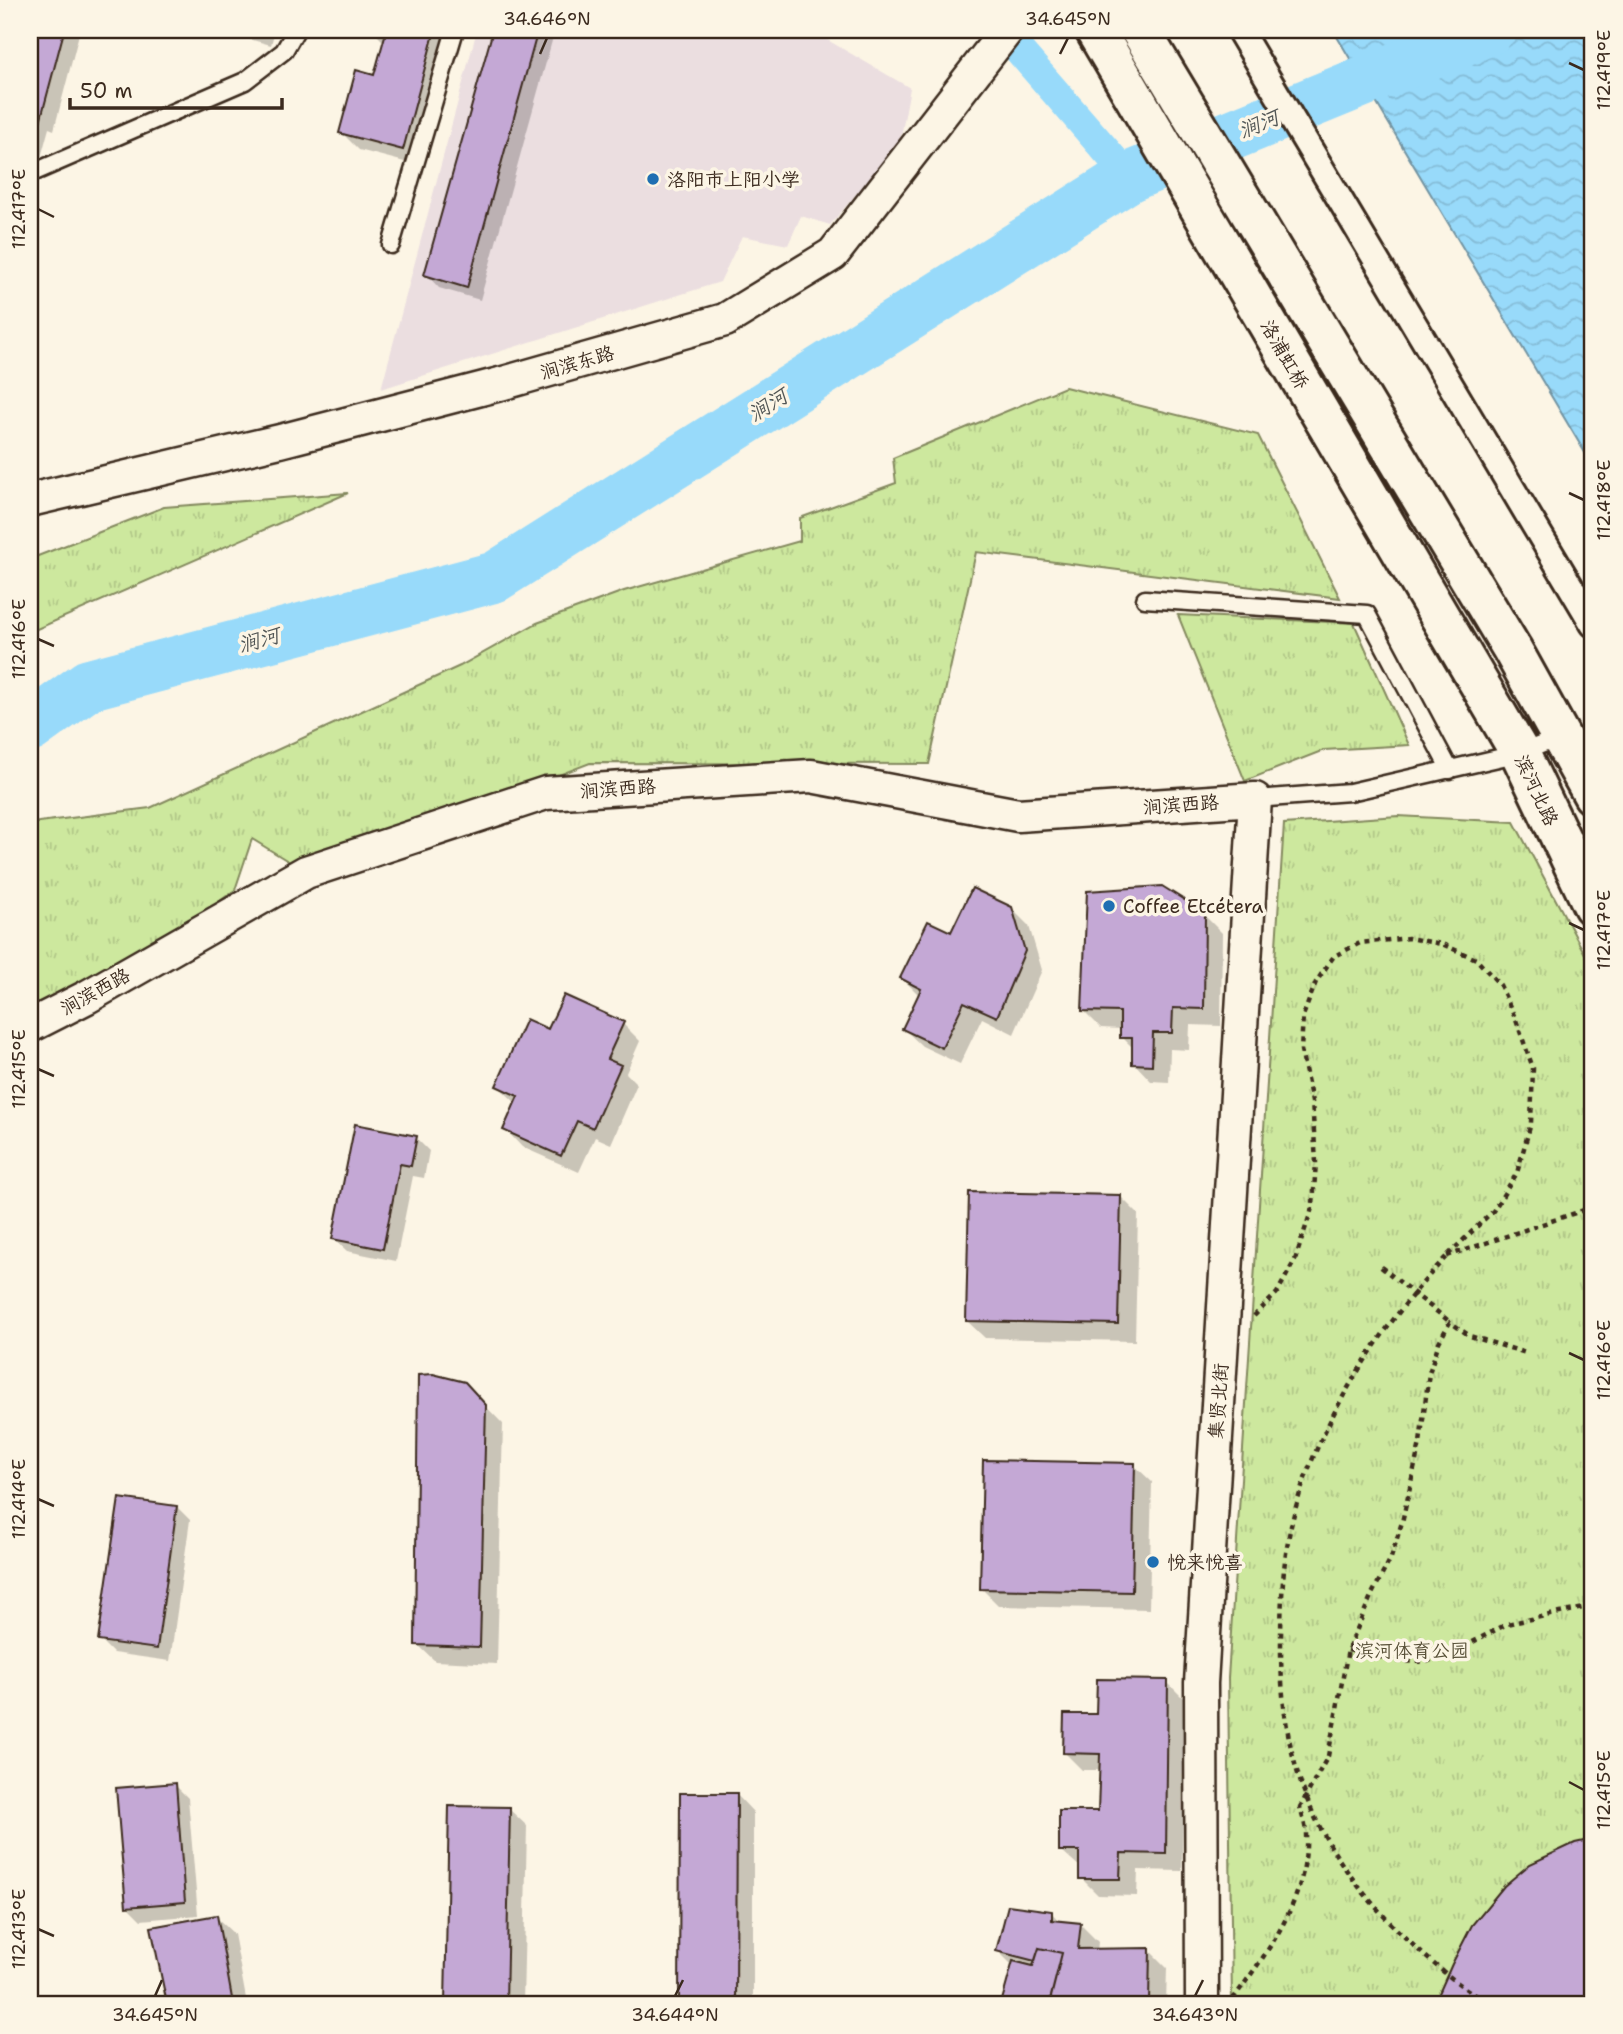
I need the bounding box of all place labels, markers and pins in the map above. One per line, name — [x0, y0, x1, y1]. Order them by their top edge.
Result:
place label: 洛阳市上阳小学 — [667, 167, 800, 192]
marker: 洛阳市上阳小学 — [645, 171, 661, 187]
place label: Coffee Etcétera — [1123, 894, 1264, 919]
marker: Coffee Etcétera — [1101, 898, 1117, 914]
place label: 悦来悦喜 — [1167, 1550, 1243, 1575]
marker: 悦来悦喜 — [1145, 1554, 1161, 1570]

